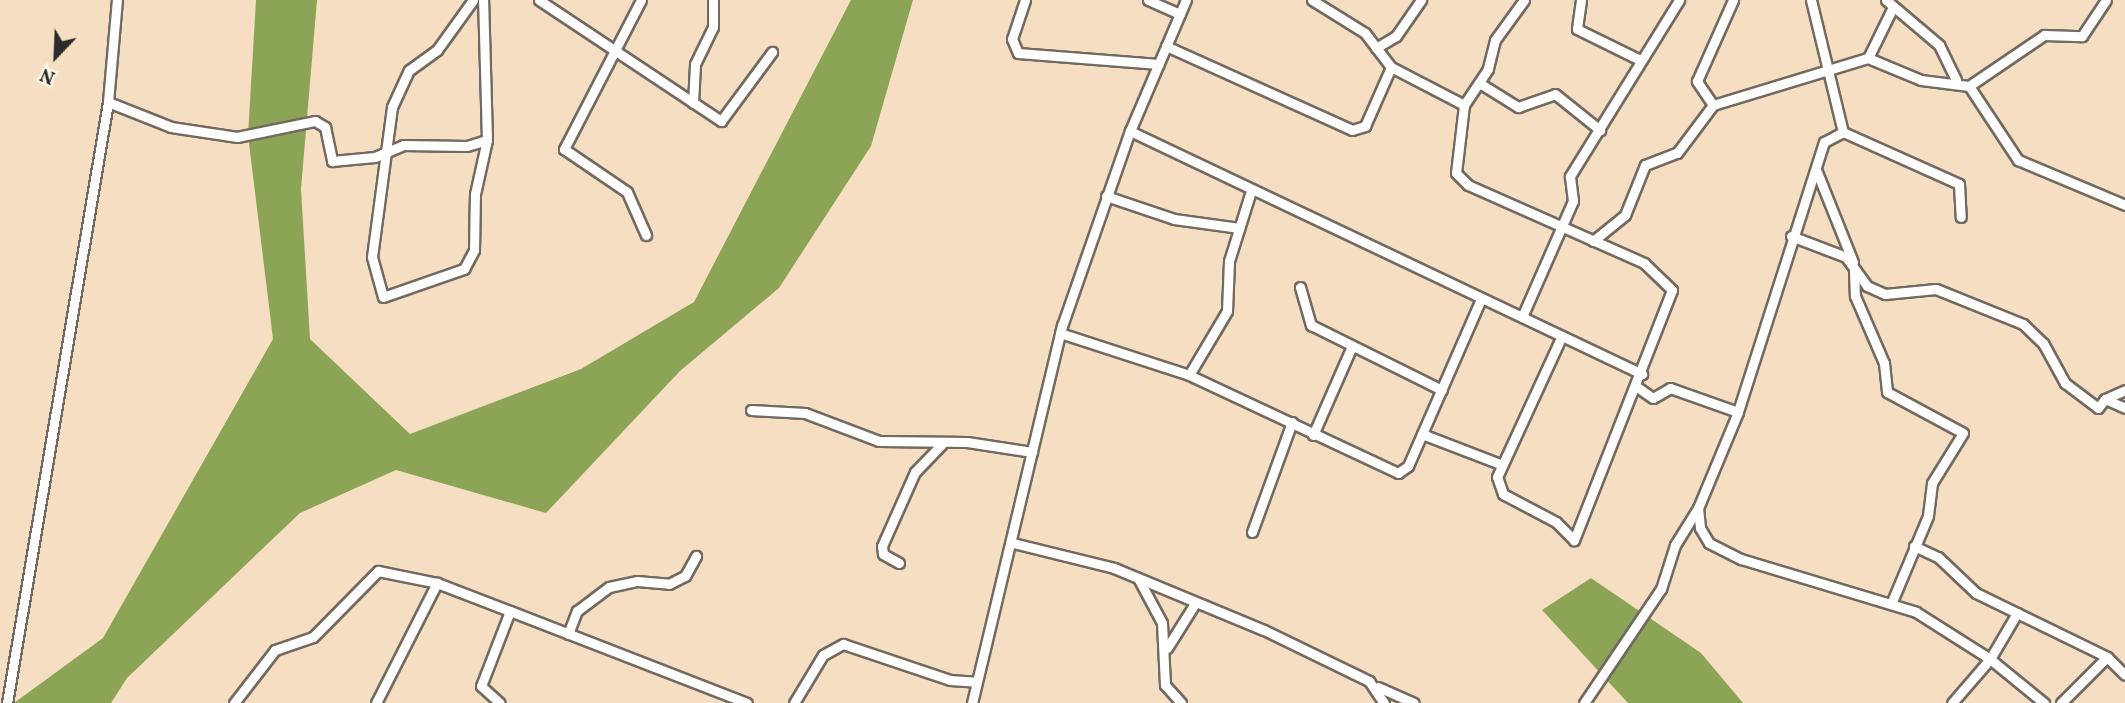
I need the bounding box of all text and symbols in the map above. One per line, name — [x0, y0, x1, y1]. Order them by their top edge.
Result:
north arrow — [21, 21, 91, 91]
text: N — [36, 61, 59, 90]

